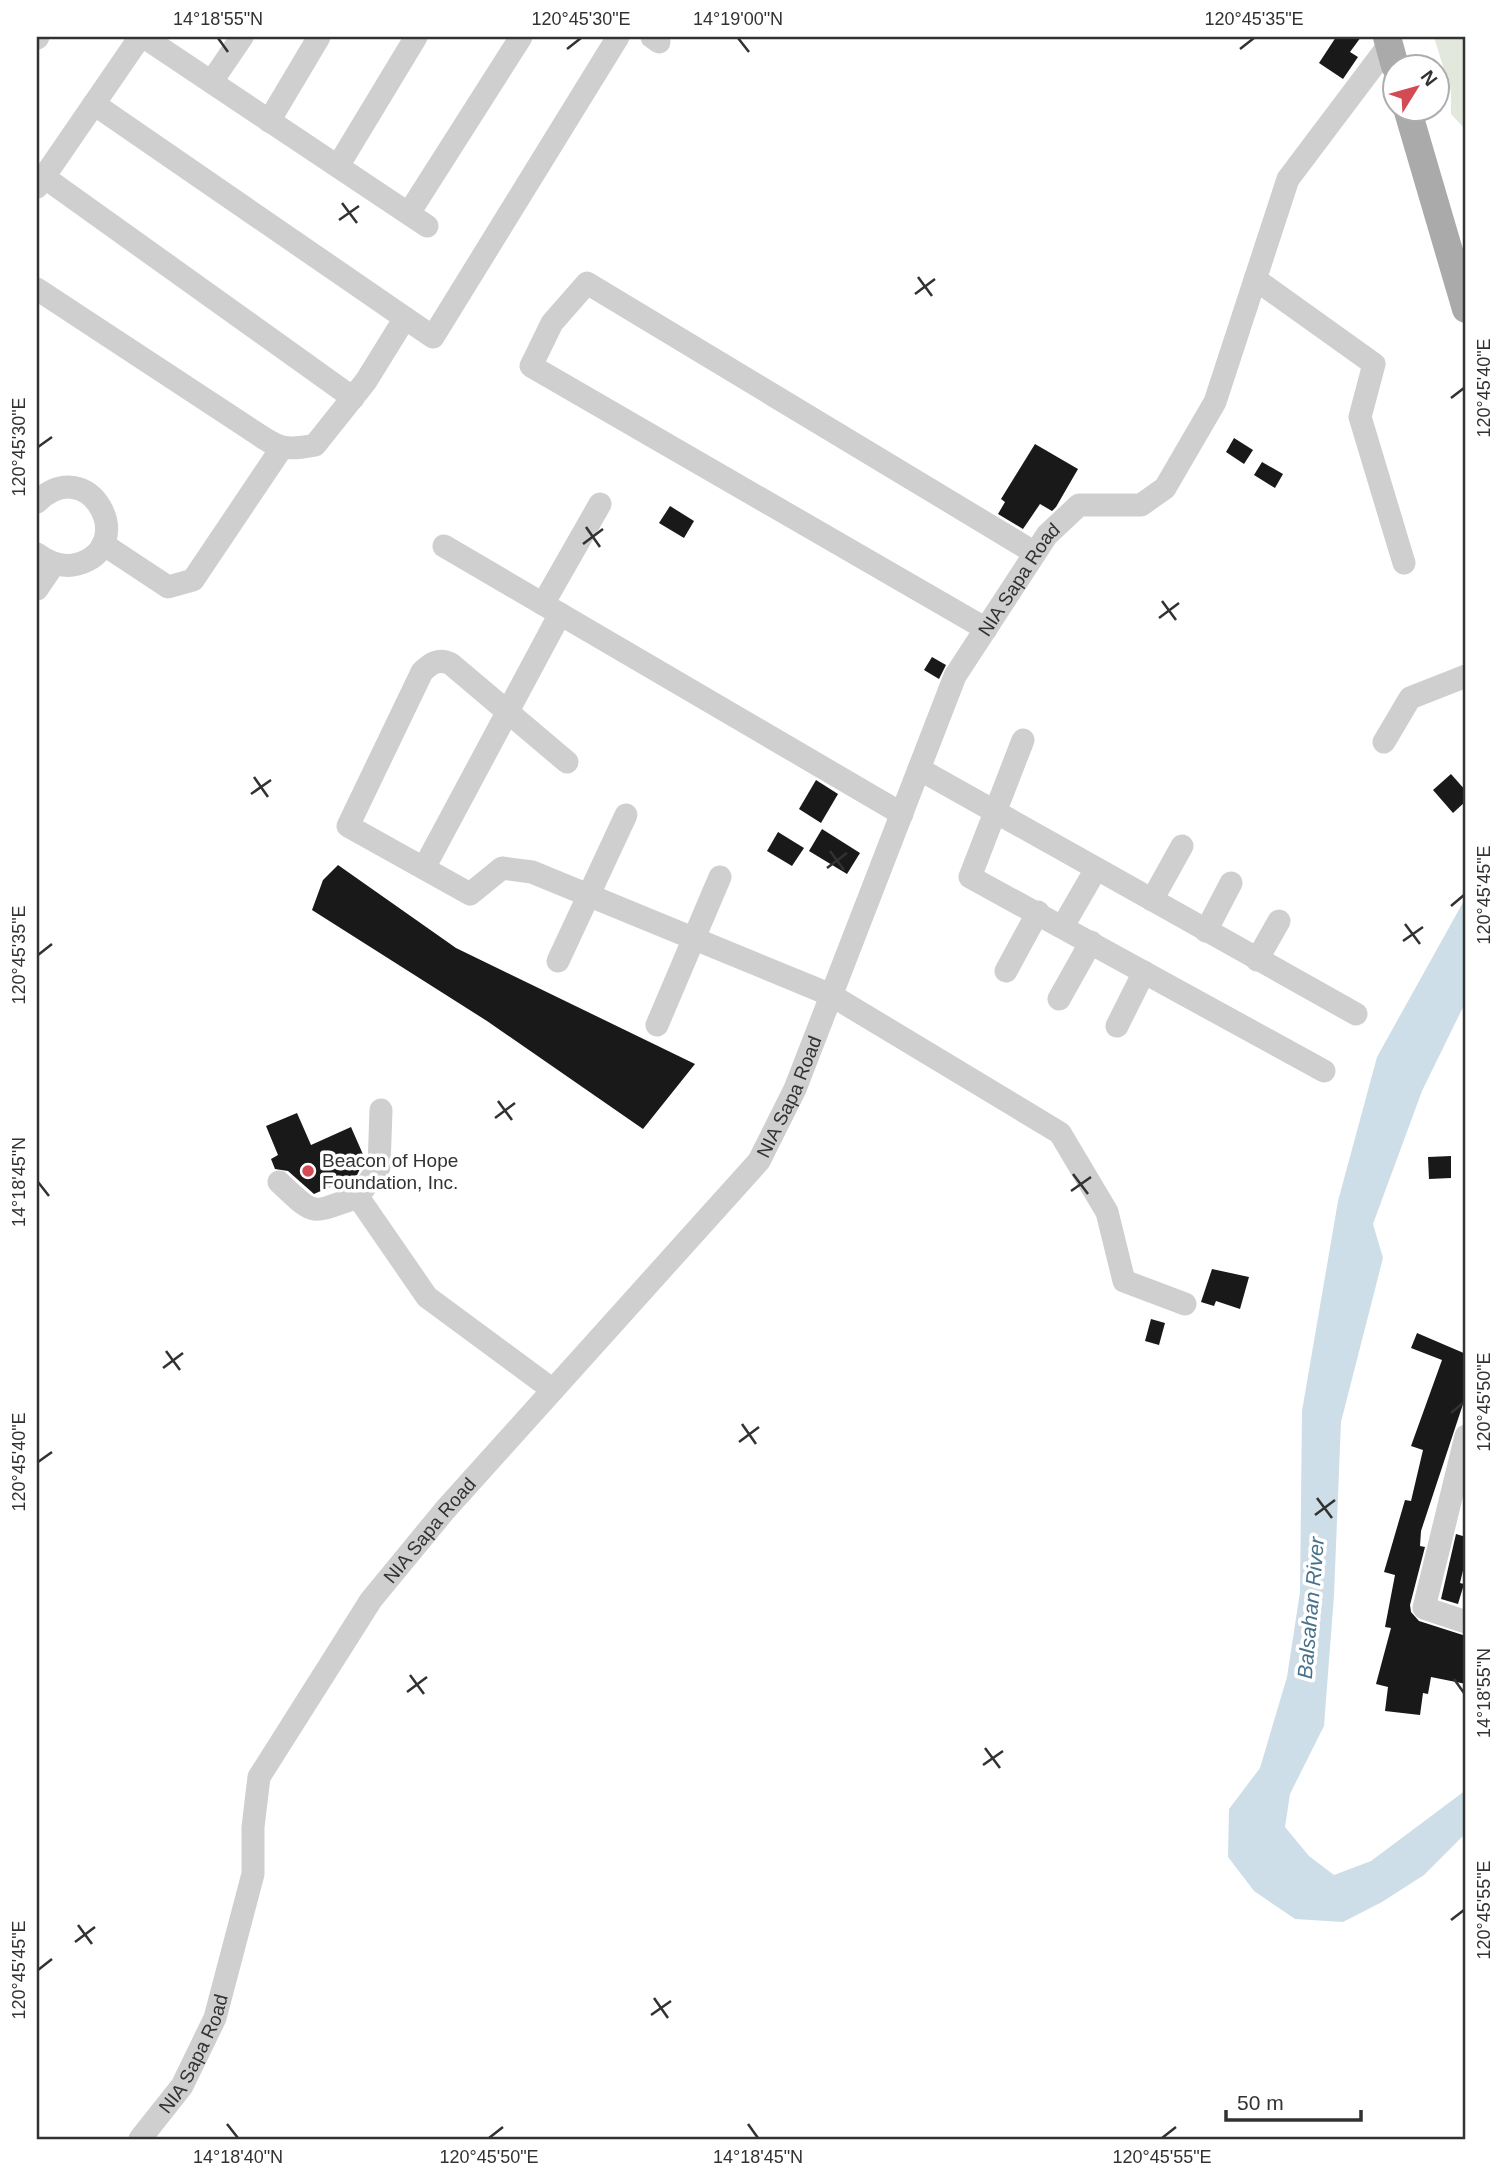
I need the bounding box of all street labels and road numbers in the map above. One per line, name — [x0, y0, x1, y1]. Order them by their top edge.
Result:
street label: NIA Sapa Road — [974, 519, 1064, 640]
street label: NIA Sapa Road — [753, 1033, 826, 1161]
street label: NIA Sapa Road — [379, 1474, 480, 1587]
street label: NIA Sapa Road — [155, 1992, 232, 2117]

